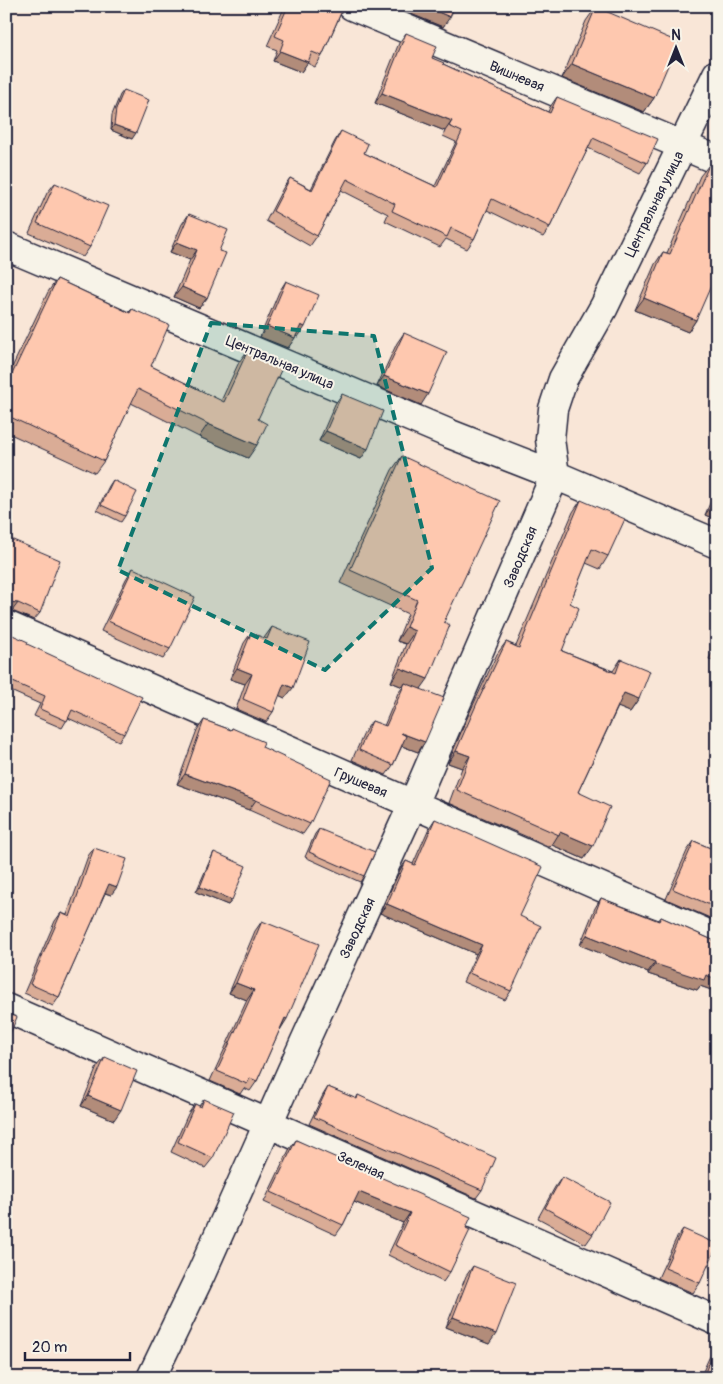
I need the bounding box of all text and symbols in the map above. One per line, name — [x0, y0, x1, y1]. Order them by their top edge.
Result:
north arrow — [650, 22, 700, 72]
text: N — [671, 27, 681, 44]
street label: Вишневая — [487, 57, 547, 96]
street label: Центральная улица — [621, 148, 687, 260]
street label: Центральная улица — [223, 332, 336, 393]
street label: Заводская — [500, 524, 541, 591]
street label: Грушевая — [332, 764, 390, 801]
street label: Заводская — [336, 895, 379, 961]
street label: Зеленая — [335, 1148, 387, 1183]
scale bar — [25, 1329, 130, 1361]
text: 20 m — [32, 1338, 67, 1357]

